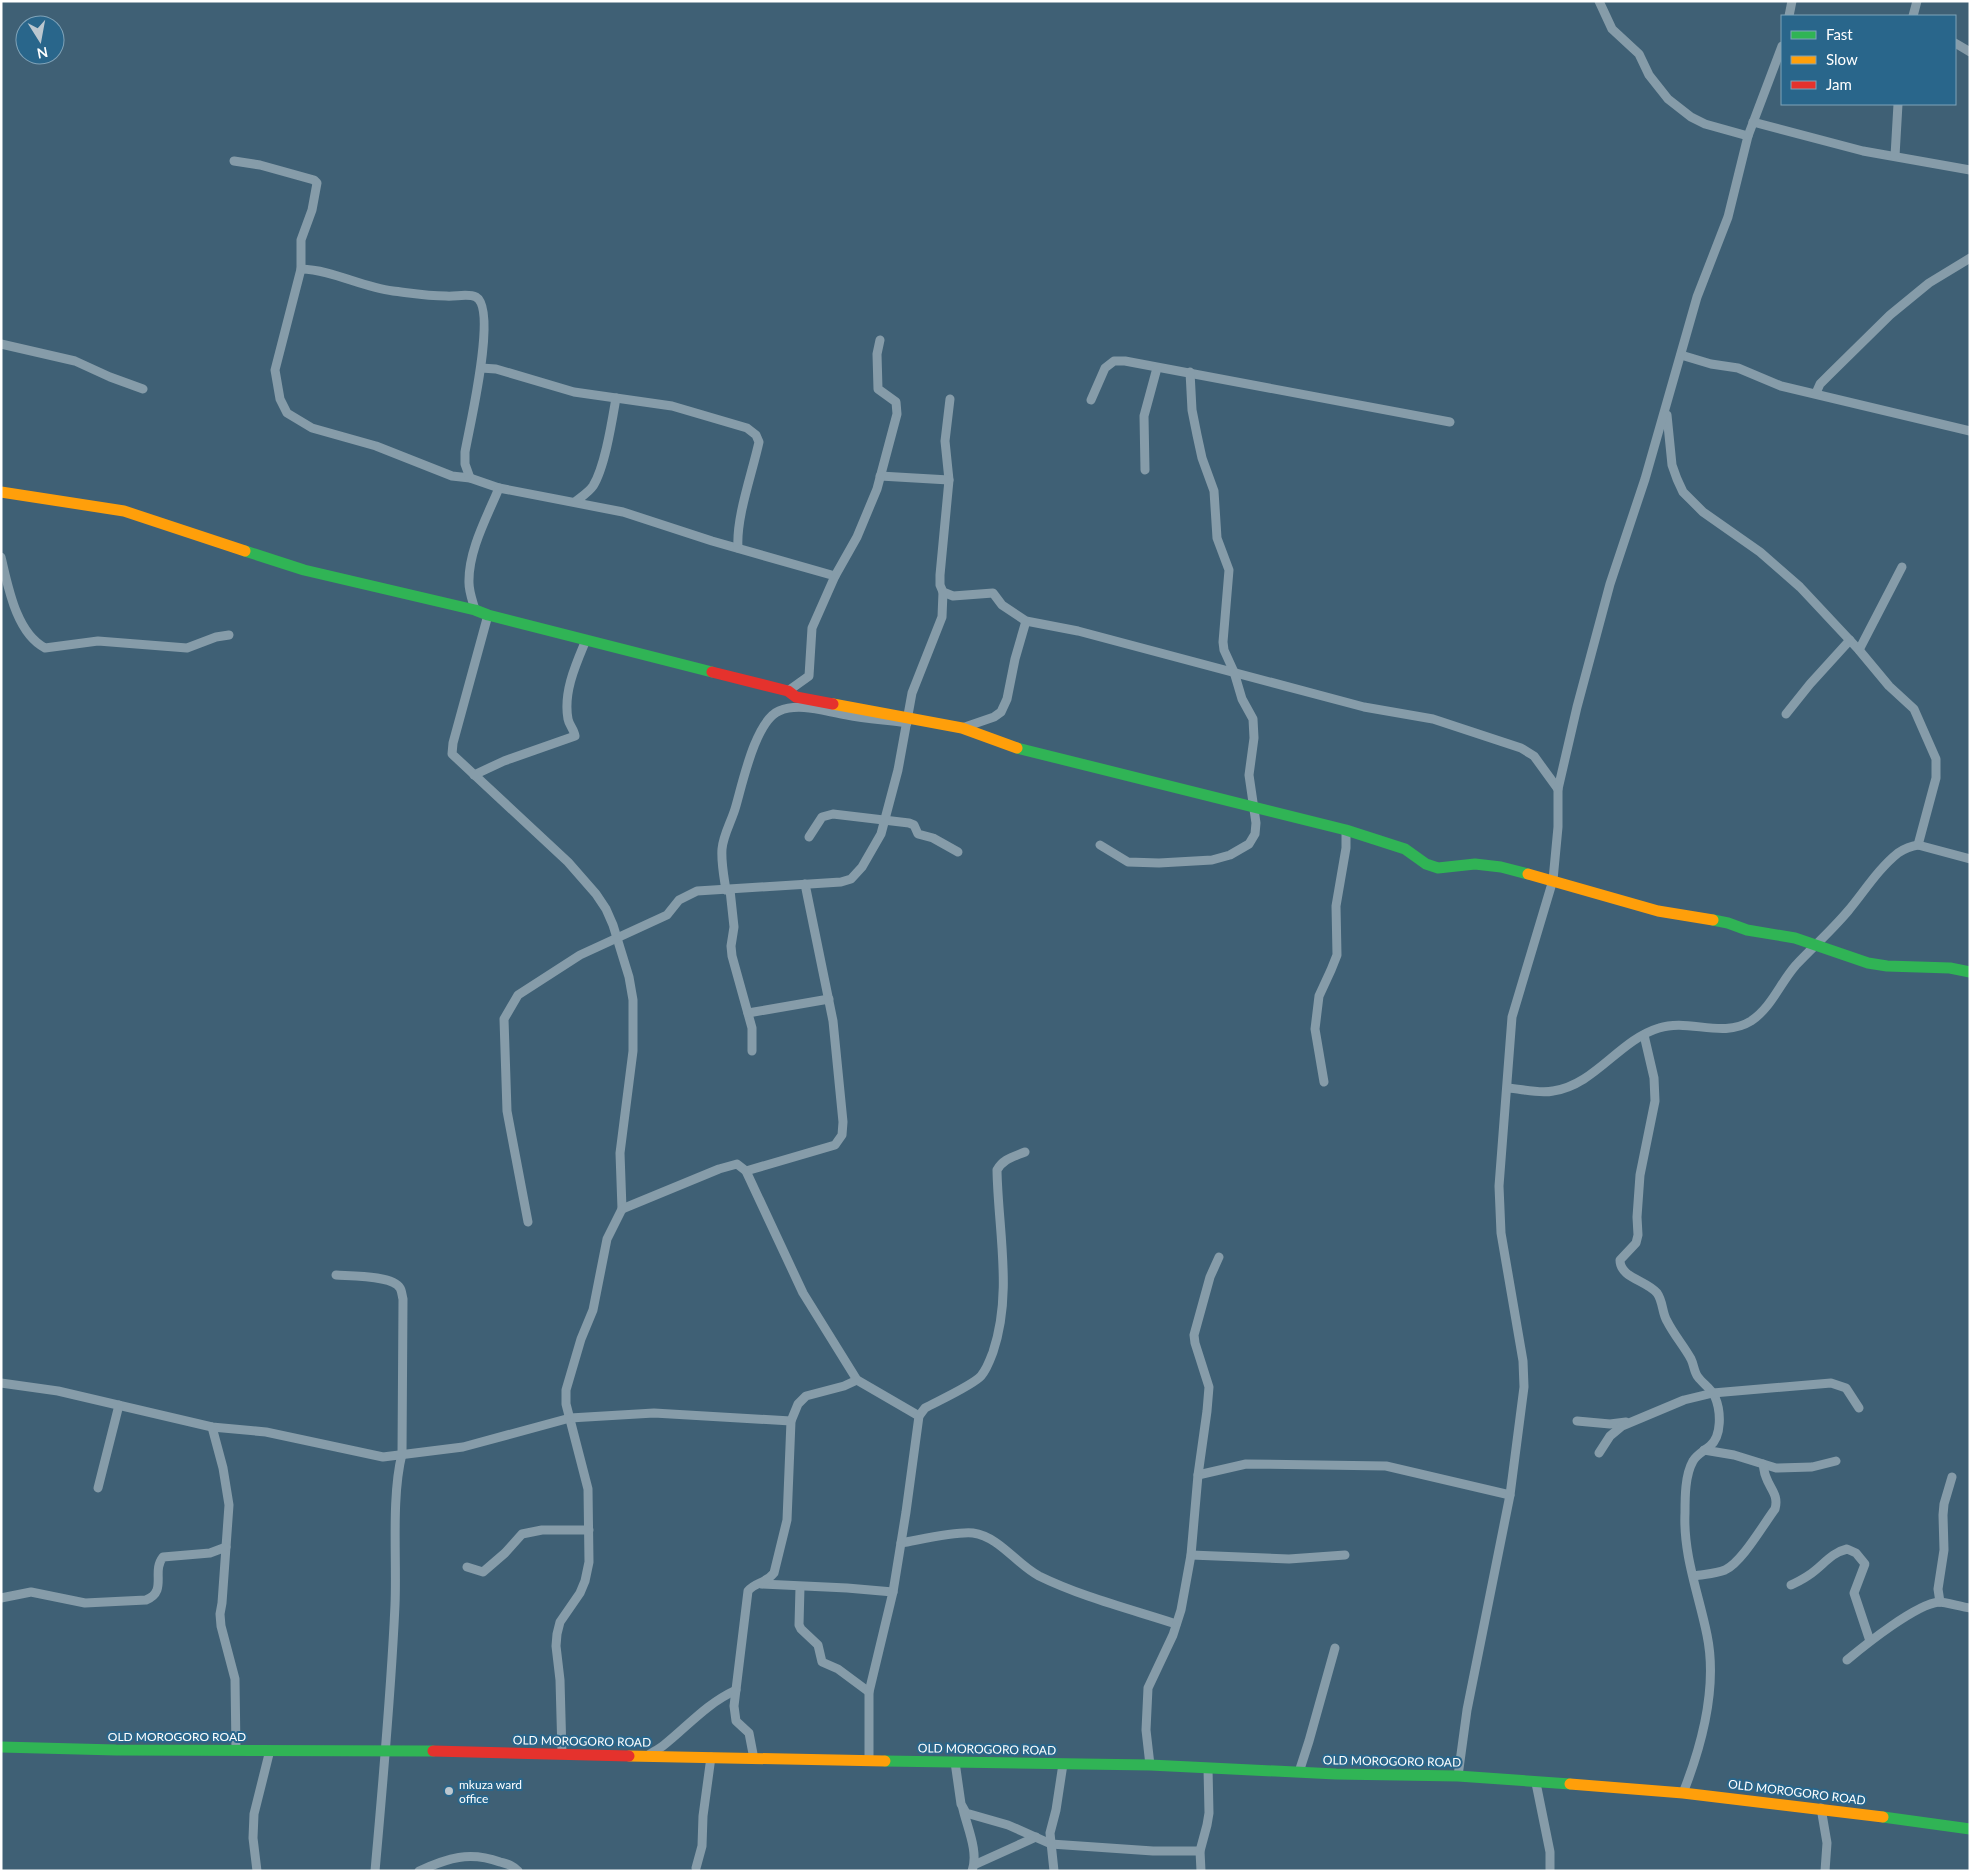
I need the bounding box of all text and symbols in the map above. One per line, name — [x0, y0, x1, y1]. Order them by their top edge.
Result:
north arrow — [15, 15, 65, 65]
legend — [1781, 15, 1956, 105]
text: Fast — [1826, 25, 1853, 43]
text: N — [36, 44, 49, 63]
text: Slow — [1826, 50, 1858, 68]
text: Jam — [1826, 75, 1852, 93]
street label: OLD MOROGORO ROAD — [108, 1729, 246, 1744]
street label: OLD MOROGORO ROAD — [513, 1732, 651, 1750]
street label: OLD MOROGORO ROAD — [918, 1740, 1056, 1758]
street label: OLD MOROGORO ROAD — [1323, 1752, 1461, 1770]
street label: OLD MOROGORO ROAD — [1727, 1776, 1867, 1808]
place label: mkuza ward office — [459, 1777, 522, 1806]
marker: mkuza ward office — [443, 1785, 455, 1797]

